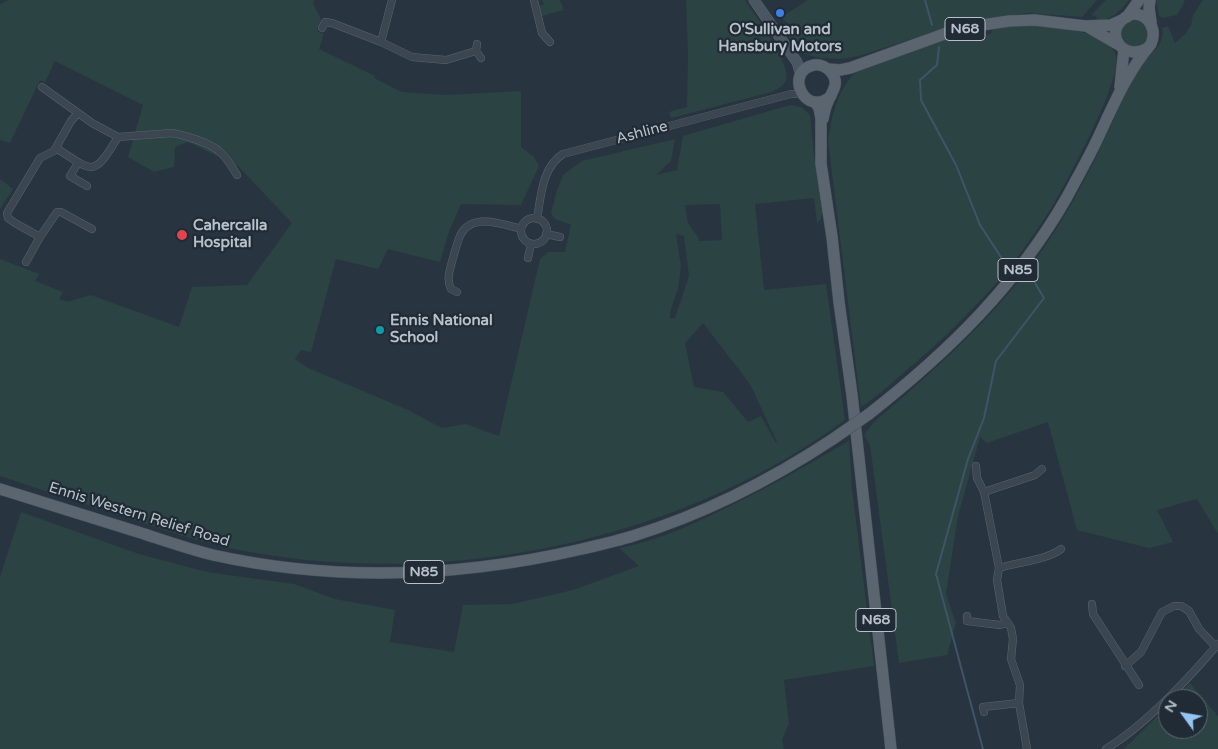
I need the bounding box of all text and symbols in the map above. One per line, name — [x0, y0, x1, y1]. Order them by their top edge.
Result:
marker: O'Sullivan and Hansbury Motors — [774, 7, 786, 19]
road number: N68 — [945, 18, 985, 40]
place label: O'Sullivan and Hansbury Motors — [718, 21, 842, 56]
street label: Ashline — [614, 117, 670, 149]
place label: Cahercalla Hospital — [193, 217, 267, 252]
marker: Cahercalla Hospital — [175, 228, 189, 242]
road number: N85 — [998, 258, 1038, 282]
place label: Ennis National School — [390, 312, 493, 347]
marker: Ennis National School — [374, 324, 386, 336]
street label: Ennis Western Relief Road — [46, 479, 232, 551]
road number: N85 — [404, 560, 444, 584]
road number: N68 — [856, 608, 896, 632]
north arrow — [1158, 689, 1208, 739]
text: N — [1161, 697, 1181, 716]

